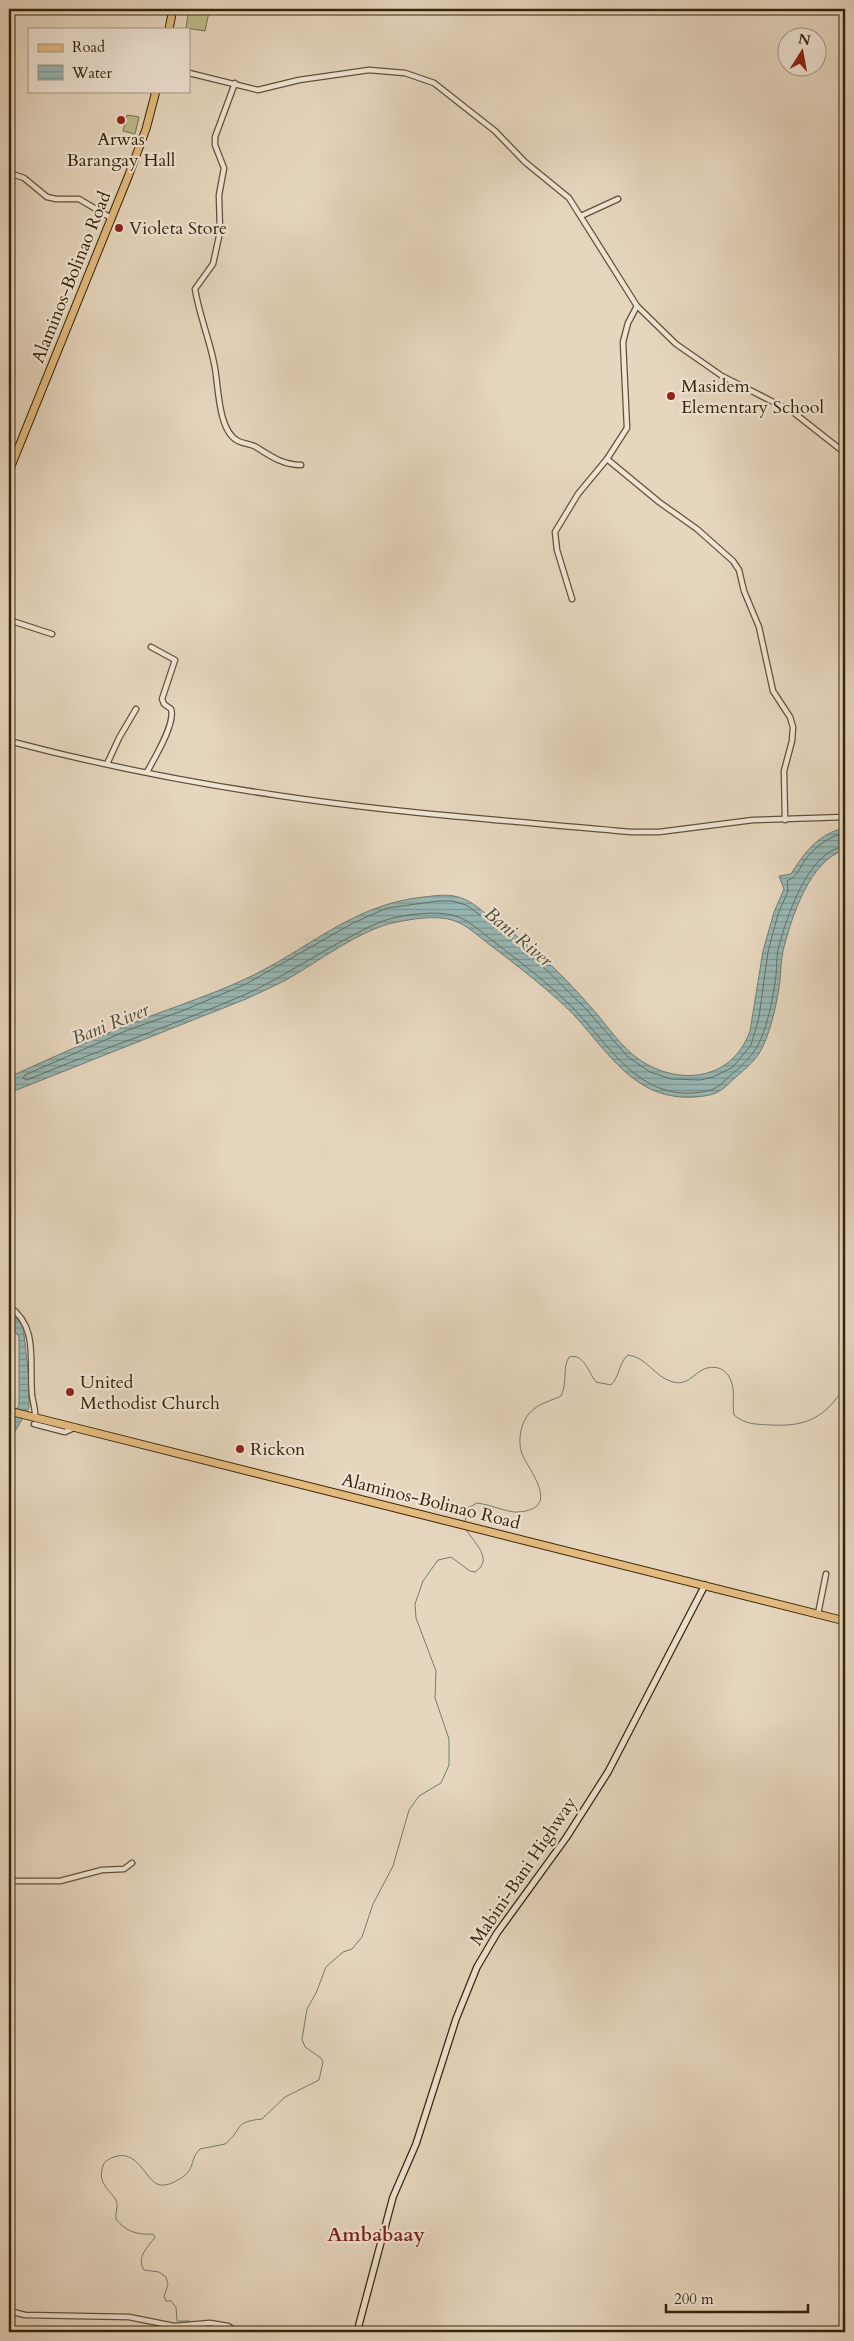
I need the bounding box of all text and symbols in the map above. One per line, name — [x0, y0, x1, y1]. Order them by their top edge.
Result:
legend — [28, 28, 190, 92]
north arrow — [776, 28, 826, 78]
text: N — [797, 29, 812, 50]
text: Road — [72, 37, 105, 57]
text: Water — [71, 63, 113, 83]
marker: Arwas Barangay Hall — [115, 114, 127, 126]
place label: Arwas Barangay Hall — [67, 127, 176, 173]
street label: Alaminos-Bolinao Road — [26, 187, 118, 367]
place label: Violeta Store — [129, 216, 227, 241]
marker: Violeta Store — [113, 222, 125, 234]
place label: Masidem Elementary School — [681, 374, 824, 420]
marker: Masidem Elementary School — [665, 390, 677, 402]
water label: Bani River — [479, 901, 558, 973]
water label: Bani River — [68, 996, 154, 1051]
place label: United Methodist Church — [80, 1370, 220, 1416]
marker: United Methodist Church — [64, 1386, 76, 1398]
place label: Rickon — [250, 1437, 306, 1462]
marker: Rickon — [234, 1443, 246, 1455]
street label: Alaminos-Bolinao Road — [339, 1467, 523, 1536]
street label: Mabini-Bani Highway — [464, 1791, 583, 1951]
district label: Ambabaay — [327, 2221, 425, 2248]
scale bar — [666, 2281, 809, 2313]
text: 200 m — [674, 2289, 714, 2309]

